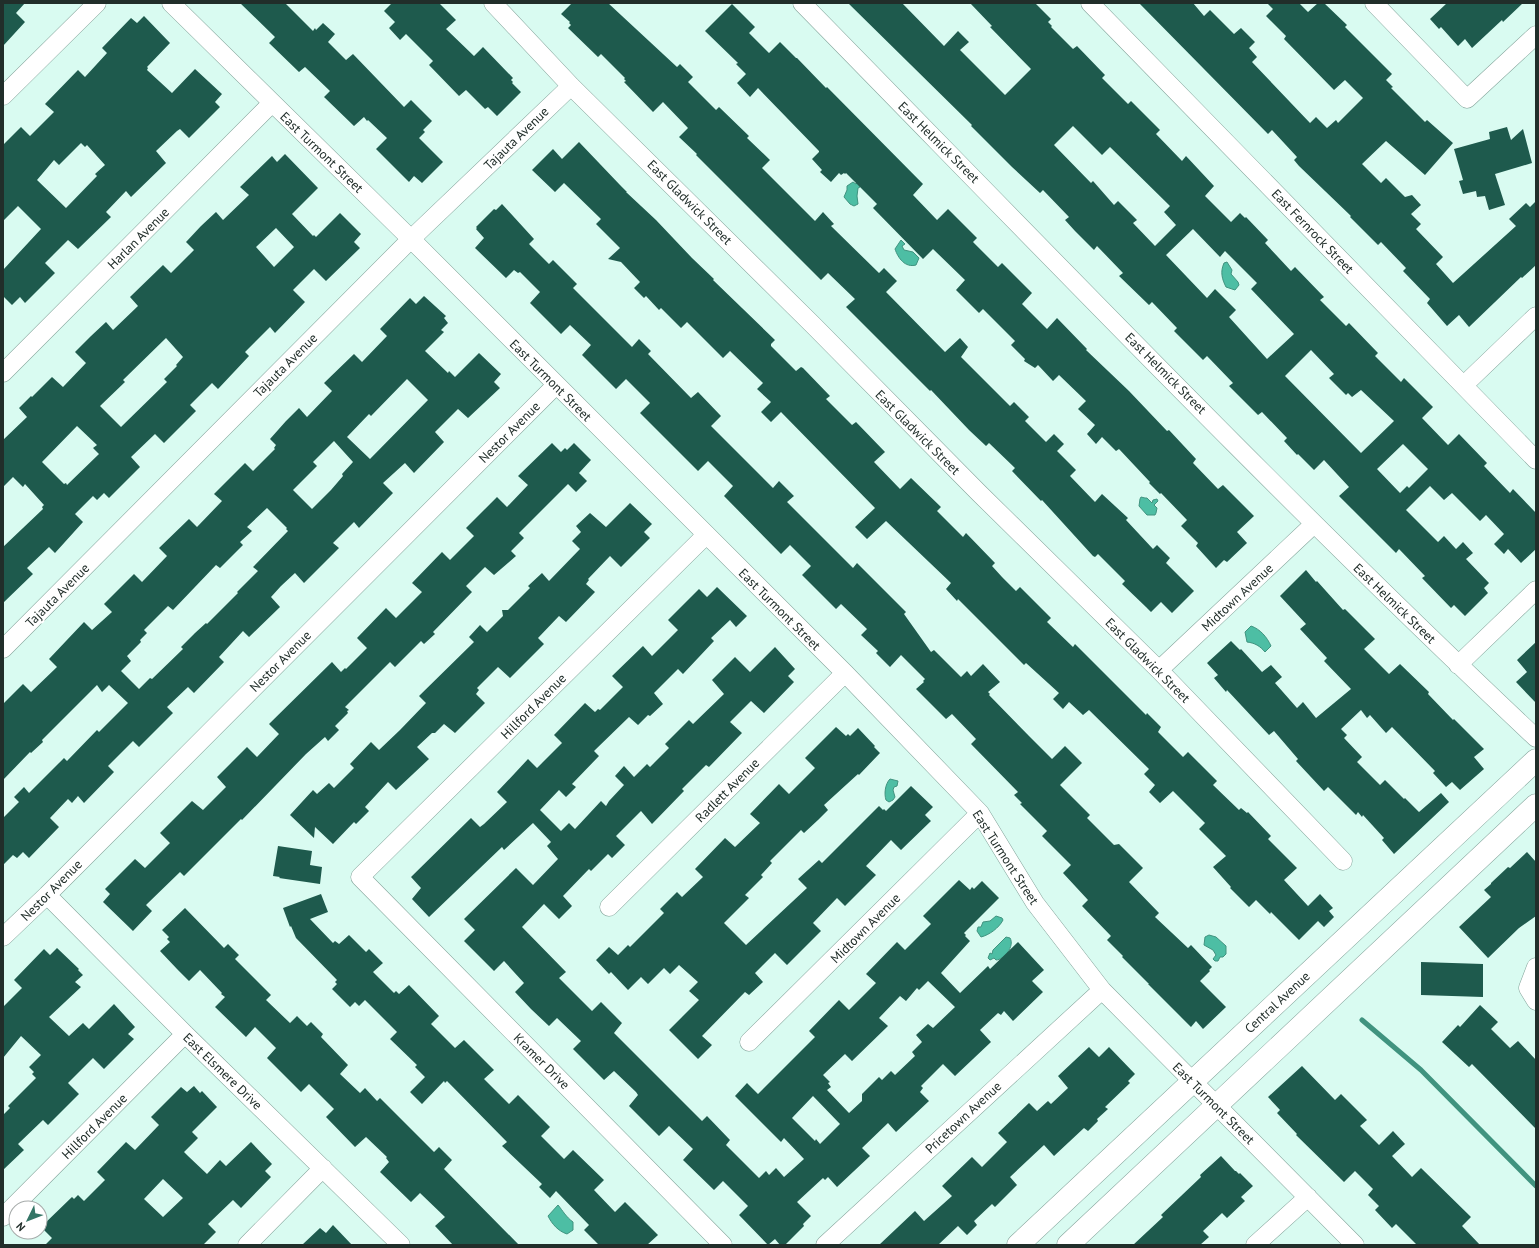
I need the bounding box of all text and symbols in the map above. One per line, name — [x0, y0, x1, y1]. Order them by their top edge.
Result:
street label: East Helmick Street — [894, 98, 983, 187]
street label: Tajauta Avenue — [480, 103, 552, 174]
street label: East Turmont Street — [276, 108, 367, 197]
street label: East Gladwick Street — [644, 156, 736, 249]
street label: East Fernrock Street — [1268, 185, 1358, 278]
street label: Harlan Avenue — [104, 204, 173, 273]
street label: East Helmick Street — [1121, 329, 1210, 418]
street label: Tajauta Avenue — [250, 330, 321, 401]
street label: East Turmont Street — [506, 336, 596, 425]
street label: East Gladwick Street — [872, 386, 964, 479]
street label: Nestor Avenue — [475, 398, 544, 467]
street label: Tajauta Avenue — [22, 560, 93, 631]
street label: Midtown Avenue — [1198, 560, 1277, 635]
street label: East Helmick Street — [1350, 560, 1440, 648]
street label: East Turmont Street — [735, 565, 825, 654]
street label: East Gladwick Street — [1102, 614, 1194, 707]
street label: Nestor Avenue — [246, 627, 315, 696]
street label: Hillford Avenue — [497, 670, 570, 743]
street label: Radlett Avenue — [692, 755, 763, 826]
street label: East Turmont Street — [969, 807, 1043, 908]
street label: Nestor Avenue — [17, 856, 86, 925]
street label: Midtown Avenue — [827, 890, 904, 967]
street label: Central Avenue — [1241, 968, 1314, 1037]
street label: East Elsmere Drive — [179, 1029, 266, 1114]
street label: Kramer Drive — [510, 1030, 573, 1093]
street label: East Turmont Street — [1169, 1059, 1259, 1148]
street label: Pricetown Avenue — [922, 1078, 1005, 1157]
street label: Hillford Avenue — [58, 1090, 131, 1163]
north arrow — [8, 1200, 48, 1240]
text: N — [13, 1219, 28, 1234]

